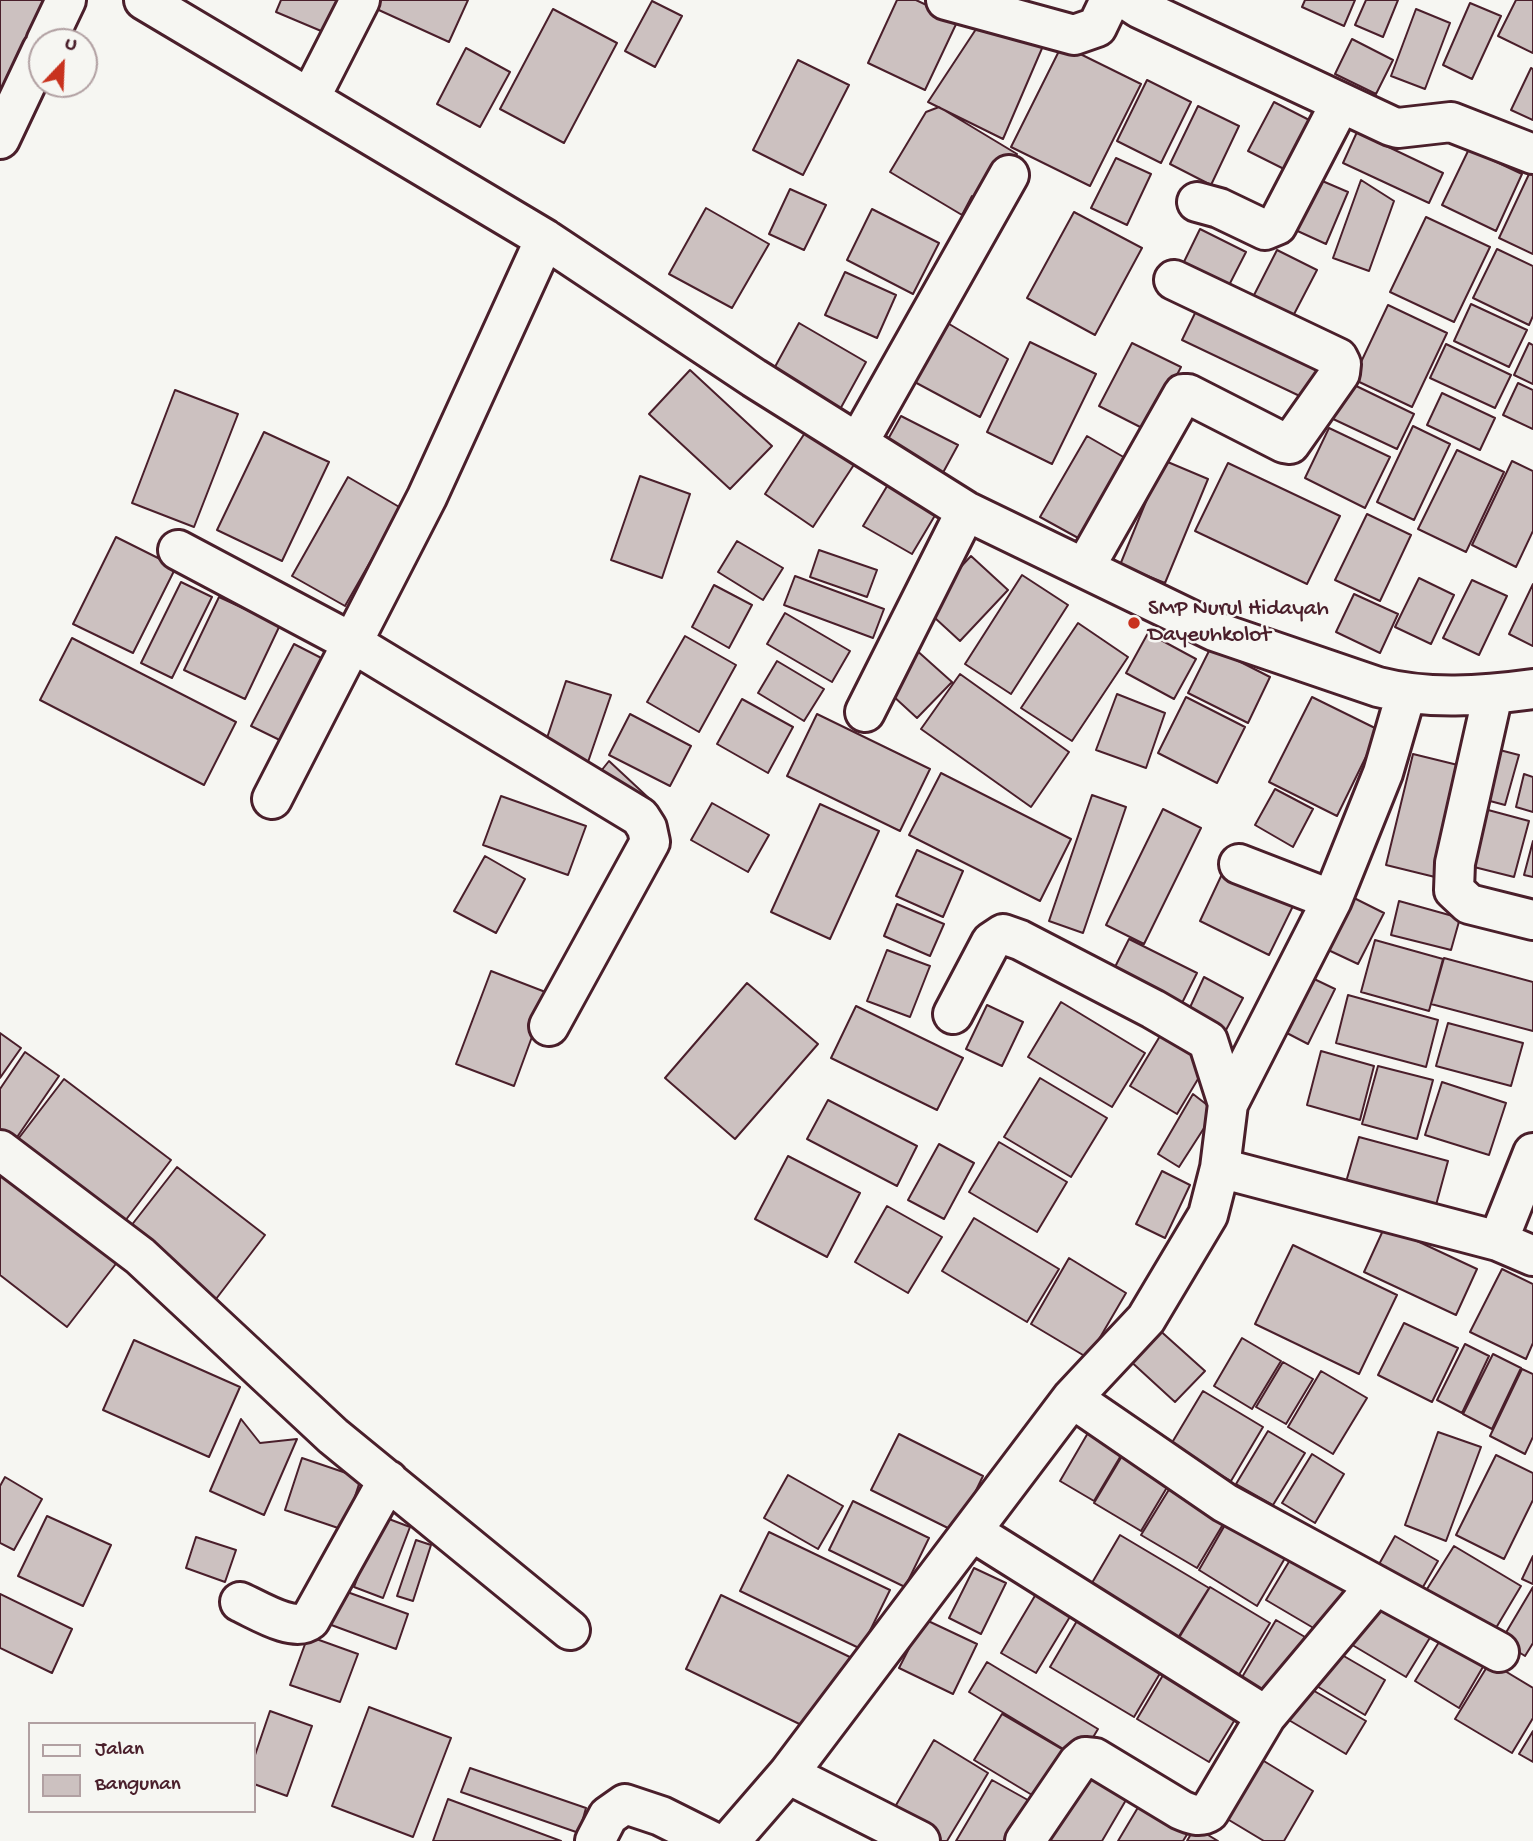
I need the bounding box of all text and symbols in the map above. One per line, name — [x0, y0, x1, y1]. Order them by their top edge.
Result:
north arrow — [28, 28, 98, 98]
text: U — [61, 32, 80, 58]
place label: SMP Nurul Hidayah Dayeuhkolot — [1148, 596, 1329, 650]
marker: SMP Nurul Hidayah Dayeuhkolot — [1126, 615, 1142, 631]
legend — [28, 1722, 256, 1813]
text: Jalan — [95, 1738, 144, 1763]
text: Bangunan — [95, 1773, 181, 1798]

